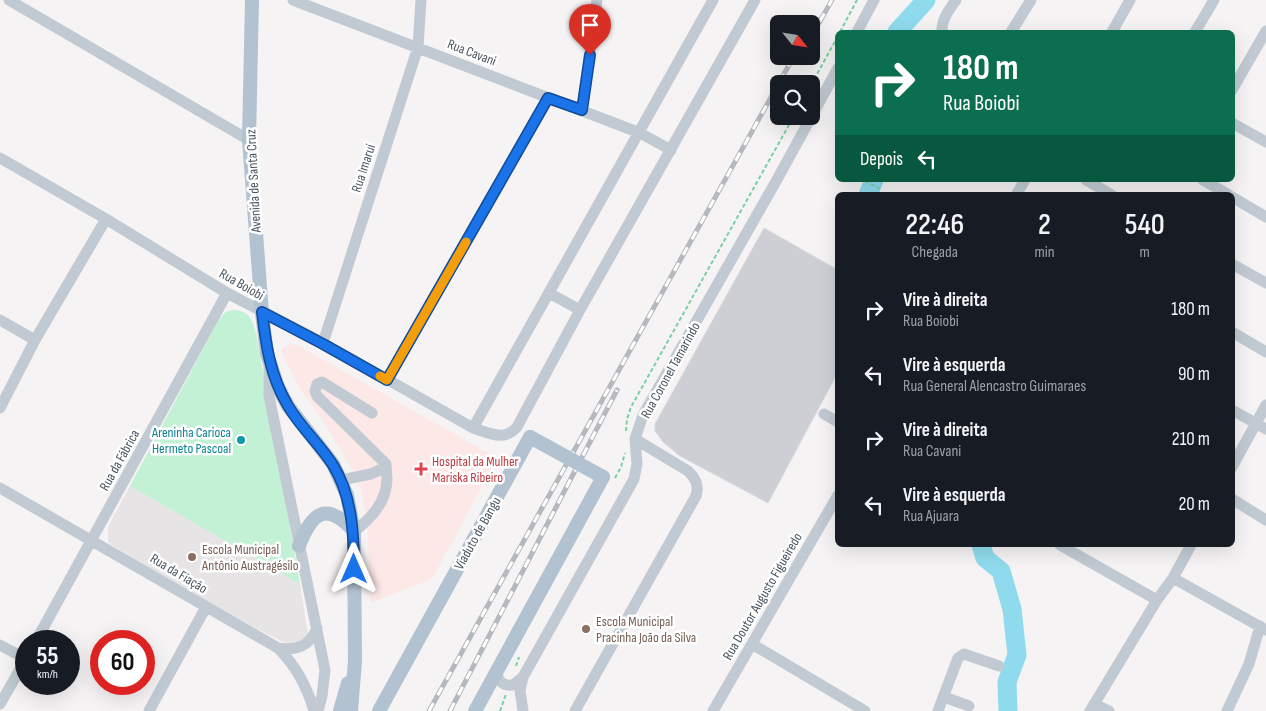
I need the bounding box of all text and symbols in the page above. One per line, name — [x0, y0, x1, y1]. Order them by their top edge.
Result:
pin — [569, 4, 611, 55]
icon: arrive — [576, 11, 604, 39]
north arrow — [770, 15, 820, 65]
map controls — [770, 15, 820, 125]
street label: Rua Cavani — [445, 35, 499, 70]
text: 180 m — [943, 47, 1019, 90]
icon: right — [860, 50, 925, 115]
button: search — [770, 75, 820, 125]
text: Rua Boiobi — [943, 90, 1020, 117]
street label: Avenida de Santa Cruz — [242, 129, 265, 234]
street label: Rua Imaruí — [348, 142, 379, 194]
icon: left — [913, 145, 941, 173]
text: Depois — [860, 148, 903, 171]
text: 22:46 — [905, 207, 964, 243]
text: 2 — [1038, 207, 1051, 243]
text: 540 — [1125, 207, 1165, 243]
text: Chegada — [912, 243, 958, 262]
text: min — [1034, 243, 1055, 262]
text: m — [1140, 243, 1150, 262]
street label: Rua Boiobi — [216, 265, 267, 304]
text: Vire à direita — [903, 289, 987, 312]
icon: right — [860, 296, 888, 324]
text: 180 m — [1171, 298, 1210, 321]
text: Rua Boiobi — [903, 312, 959, 331]
street label: Rua Coronel Tamarindo — [637, 319, 704, 421]
text: Vire à esquerda — [903, 354, 1005, 377]
icon: left — [860, 361, 888, 389]
text: 90 m — [1178, 363, 1210, 386]
text: Rua General Alencastro Guimaraes — [903, 377, 1086, 396]
text: Vire à direita — [903, 419, 987, 442]
place label: Areninha Carioca Hermeto Pascoal — [151, 424, 231, 457]
icon: right — [860, 426, 888, 454]
street label: Rua da Fábrica — [96, 427, 143, 494]
text: 210 m — [1172, 428, 1210, 451]
marker: Areninha Carioca Hermeto Pascoal — [235, 434, 247, 446]
text: Rua Cavani — [903, 442, 961, 461]
place label: Hospital da Mulher Mariska Ribeiro — [432, 453, 519, 486]
marker: Hospital da Mulher Mariska Ribeiro — [414, 462, 428, 476]
text: Vire à esquerda — [903, 484, 1005, 507]
icon: left — [860, 491, 888, 519]
text: 20 m — [1178, 493, 1210, 516]
street label: Viaduto de Bangu — [450, 494, 505, 573]
text: Rua Ajuara — [903, 507, 959, 526]
street label: Rua Doutor Augusto Figueiredo — [719, 529, 806, 663]
place label: Escola Municipal Antônio Austragésilo — [201, 541, 299, 574]
position arrow — [327, 542, 379, 594]
street label: Rua da Fiação — [147, 550, 211, 597]
marker: Escola Municipal Antônio Austragésilo — [186, 551, 198, 563]
place label: Escola Municipal Pracinha João da Silva — [596, 613, 696, 646]
marker: Escola Municipal Pracinha João da Silva — [580, 623, 592, 635]
speed limit sign: 60 — [90, 630, 155, 695]
text: 55 — [37, 641, 58, 672]
text: km/h — [37, 667, 58, 682]

